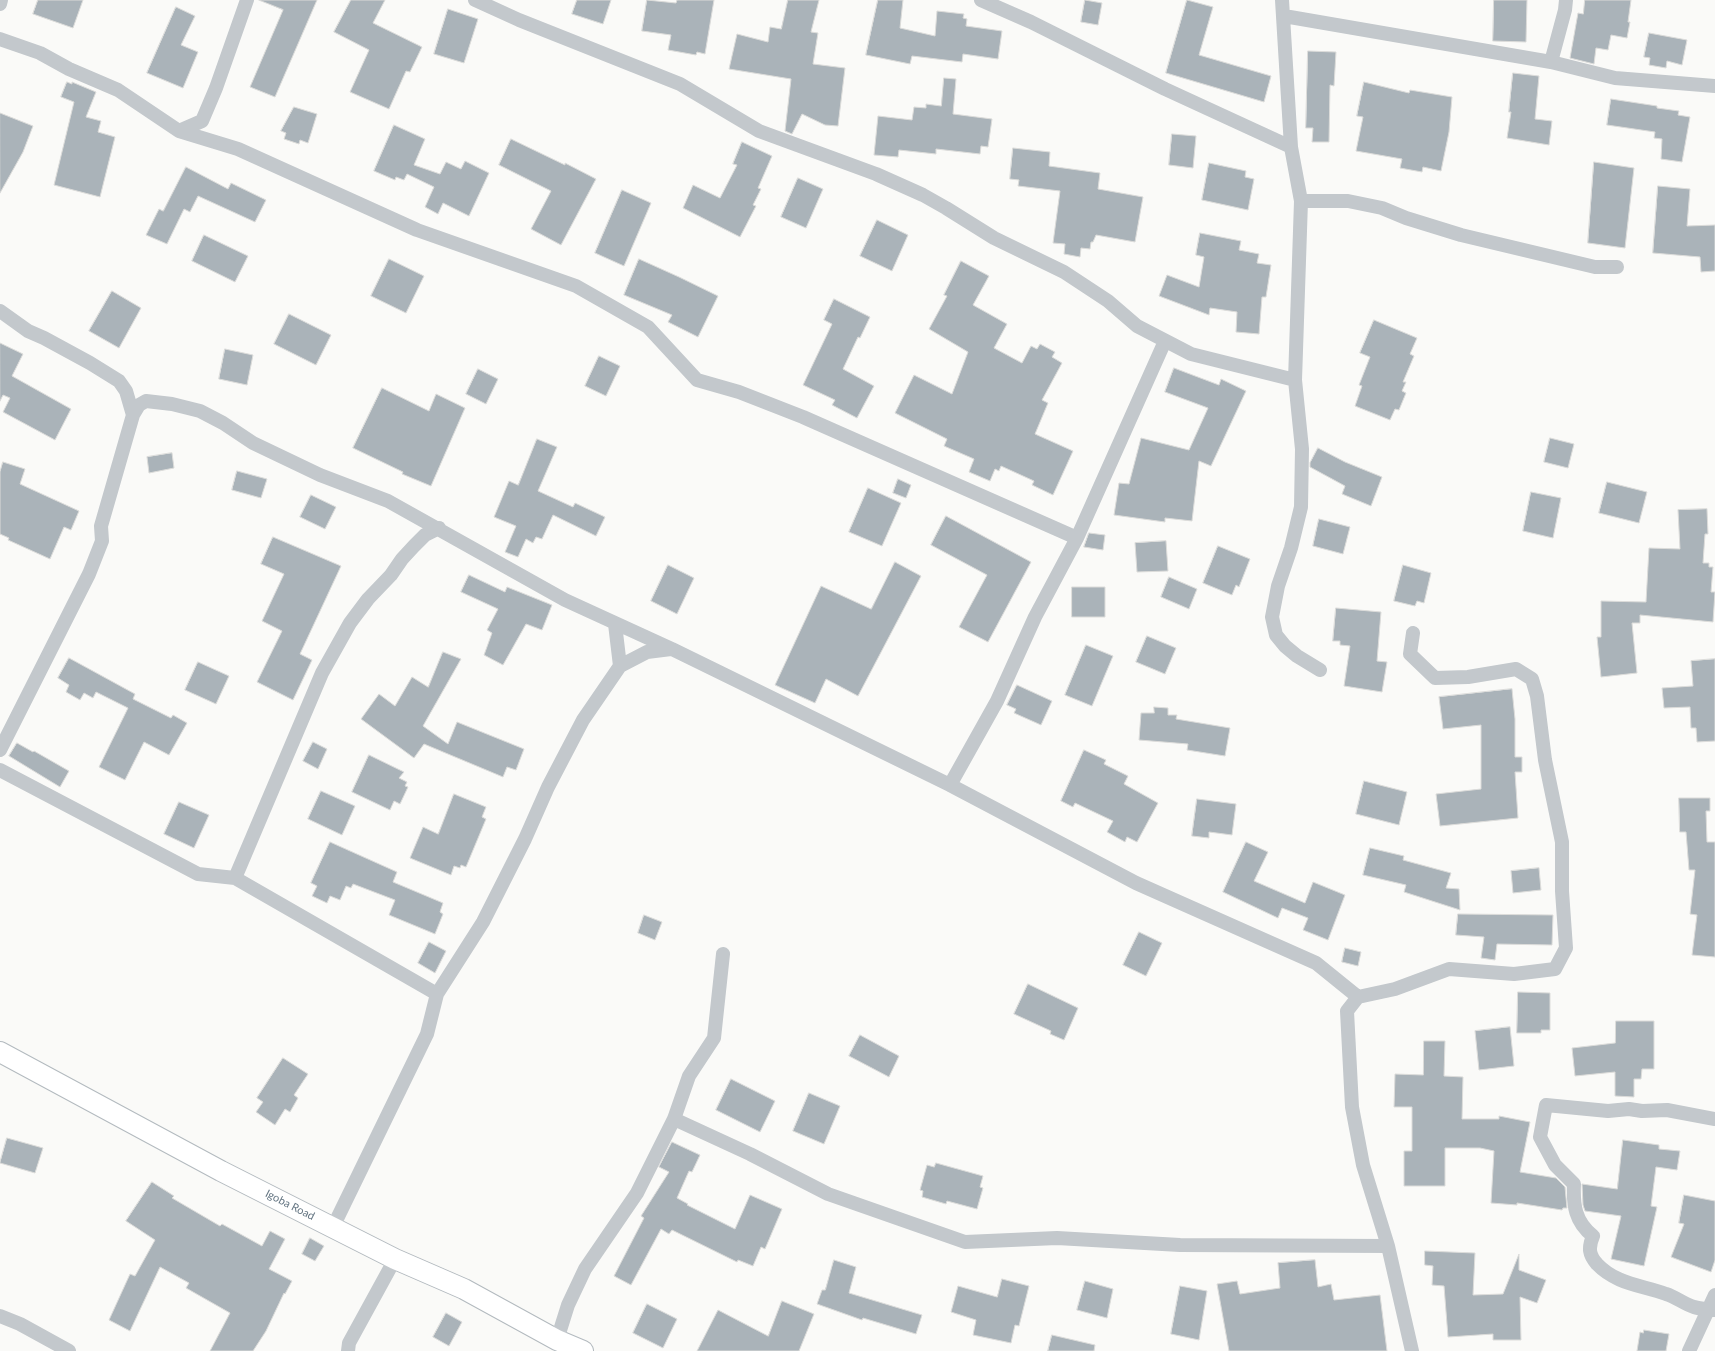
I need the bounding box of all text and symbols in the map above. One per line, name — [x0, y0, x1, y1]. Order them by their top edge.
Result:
street label: Igoba Road — [263, 1187, 317, 1223]

